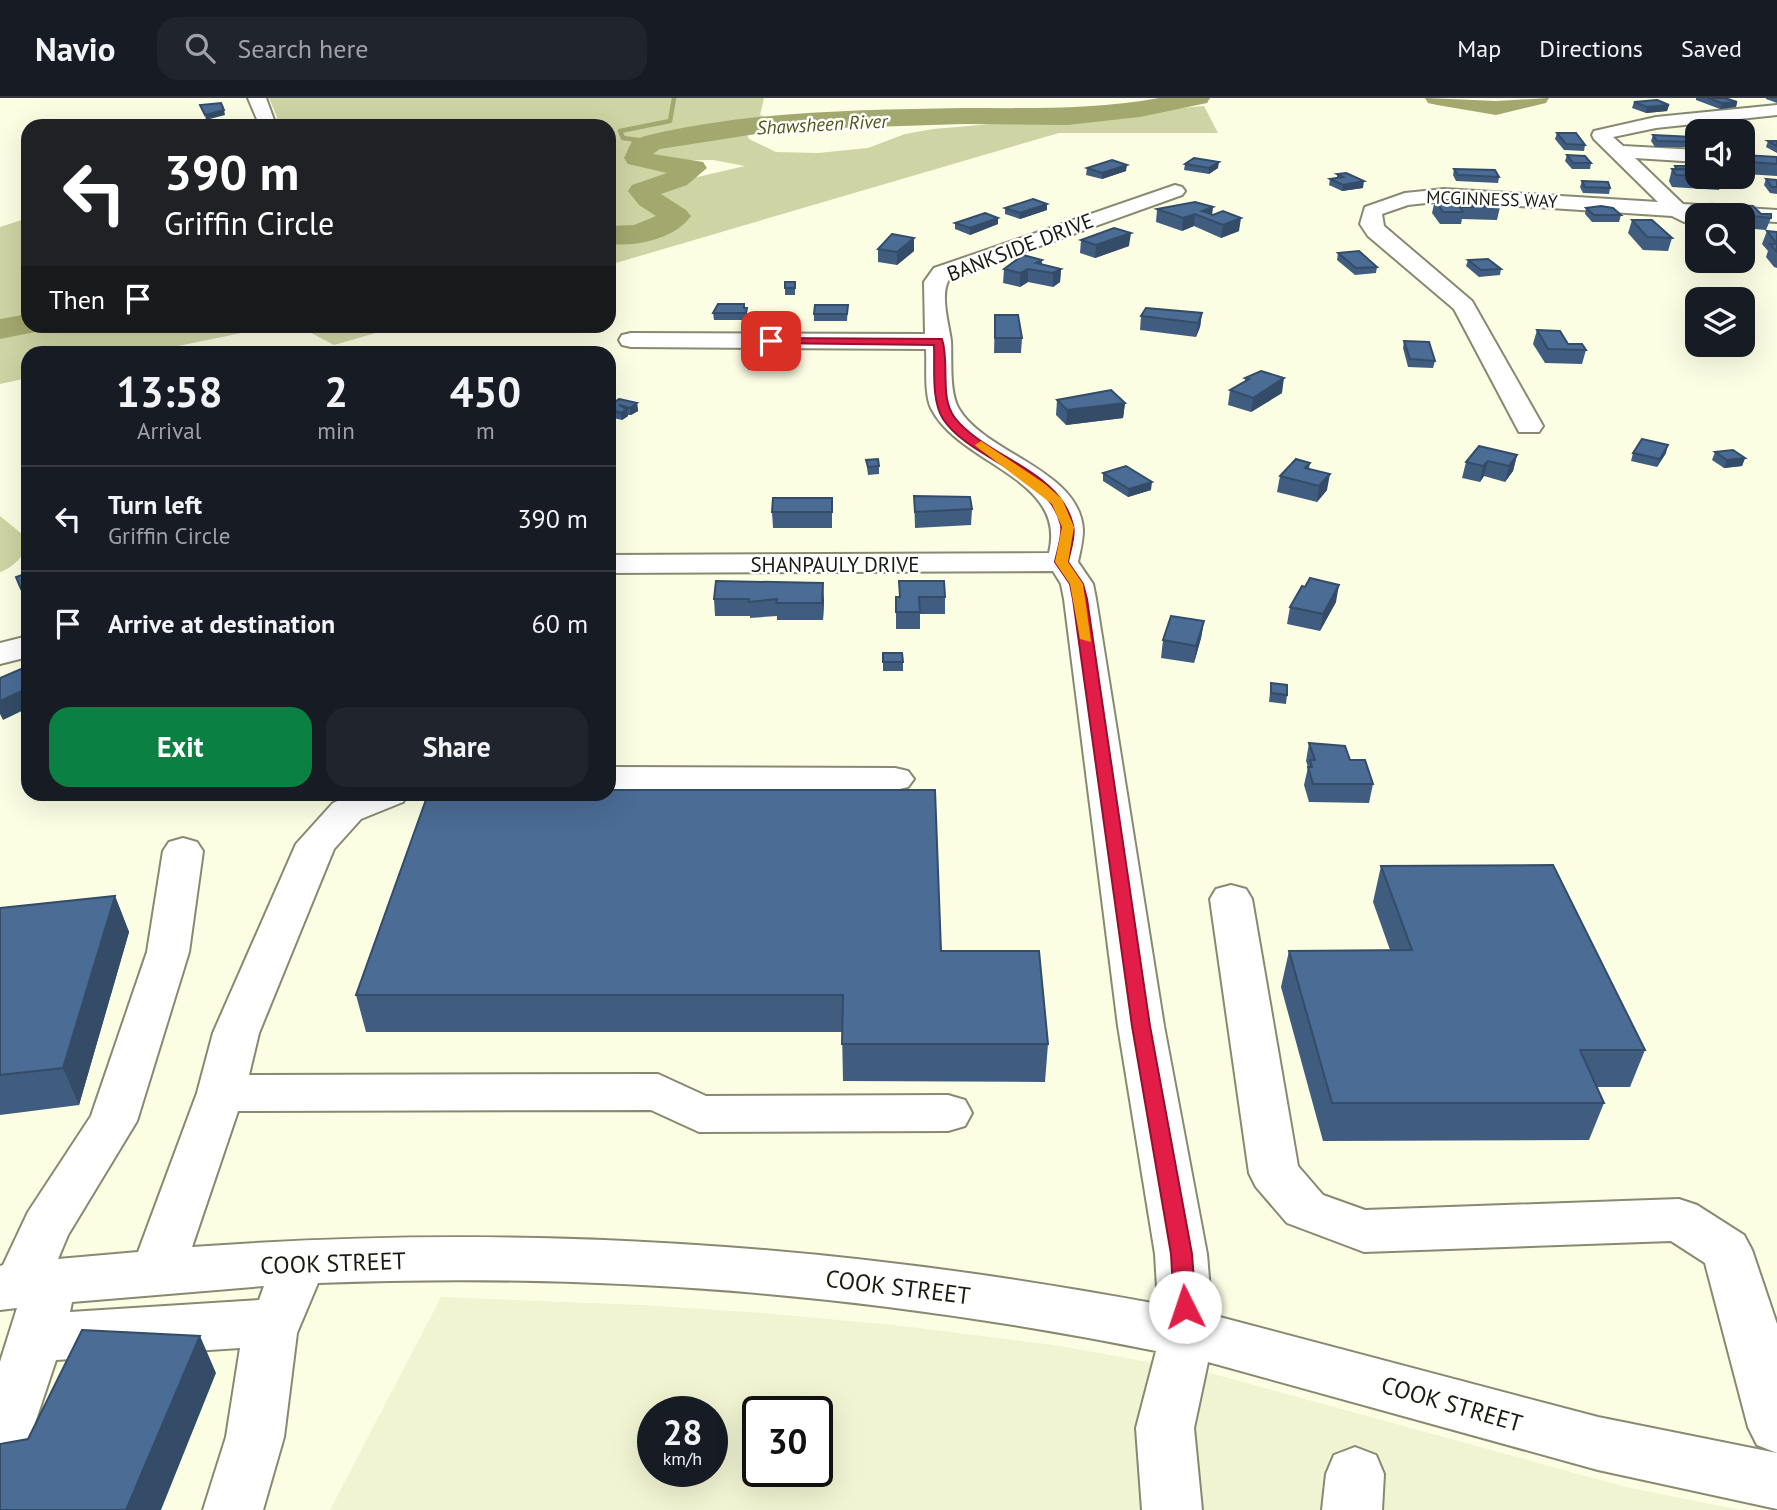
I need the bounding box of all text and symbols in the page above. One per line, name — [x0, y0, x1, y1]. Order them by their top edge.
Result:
search box — [157, 17, 647, 80]
text: Navio — [35, 27, 115, 70]
icon: search — [181, 29, 219, 67]
text: Search here — [237, 32, 369, 65]
text: Map — [1457, 33, 1501, 64]
text: Directions — [1539, 33, 1643, 64]
text: Saved — [1681, 33, 1742, 64]
water label: Shawsheen River — [756, 109, 890, 139]
map controls — [1685, 119, 1755, 357]
button: sound — [1685, 119, 1755, 189]
text: 390 m — [164, 140, 299, 204]
icon: left — [49, 147, 140, 238]
street label: MCGINNESS WAY — [1426, 185, 1558, 213]
text: Griffin Circle — [164, 202, 334, 244]
button: search — [1685, 203, 1755, 273]
street label: BANKSIDE DRIVE — [943, 207, 1097, 287]
icon: arrive — [119, 280, 157, 318]
text: Then — [49, 283, 105, 316]
button: layers — [1685, 287, 1755, 357]
pin — [741, 311, 801, 371]
icon: arrive — [752, 322, 790, 360]
text: 13:58 — [116, 364, 222, 419]
text: 2 — [324, 364, 348, 419]
text: 450 — [450, 364, 521, 419]
text: Arrival — [137, 416, 201, 445]
text: min — [317, 416, 355, 445]
text: m — [476, 416, 495, 445]
text: Turn left — [108, 488, 202, 521]
icon: left — [49, 500, 87, 538]
text: 390 m — [517, 502, 588, 535]
text: Griffin Circle — [108, 521, 230, 550]
street label: SHANPAULY DRIVE — [750, 551, 920, 578]
icon: arrive — [49, 605, 87, 643]
text: Arrive at destination — [108, 607, 335, 640]
text: 60 m — [532, 607, 588, 640]
button: Exit — [49, 707, 312, 787]
button: Share — [326, 707, 588, 787]
street label: COOK STREET — [260, 1245, 406, 1281]
street label: COOK STREET — [824, 1263, 972, 1311]
position arrow — [1148, 1270, 1222, 1344]
street label: COOK STREET — [1378, 1369, 1526, 1439]
speed limit sign: 30 — [742, 1396, 833, 1487]
text: 28 — [663, 1409, 702, 1455]
text: km/h — [663, 1447, 702, 1470]

